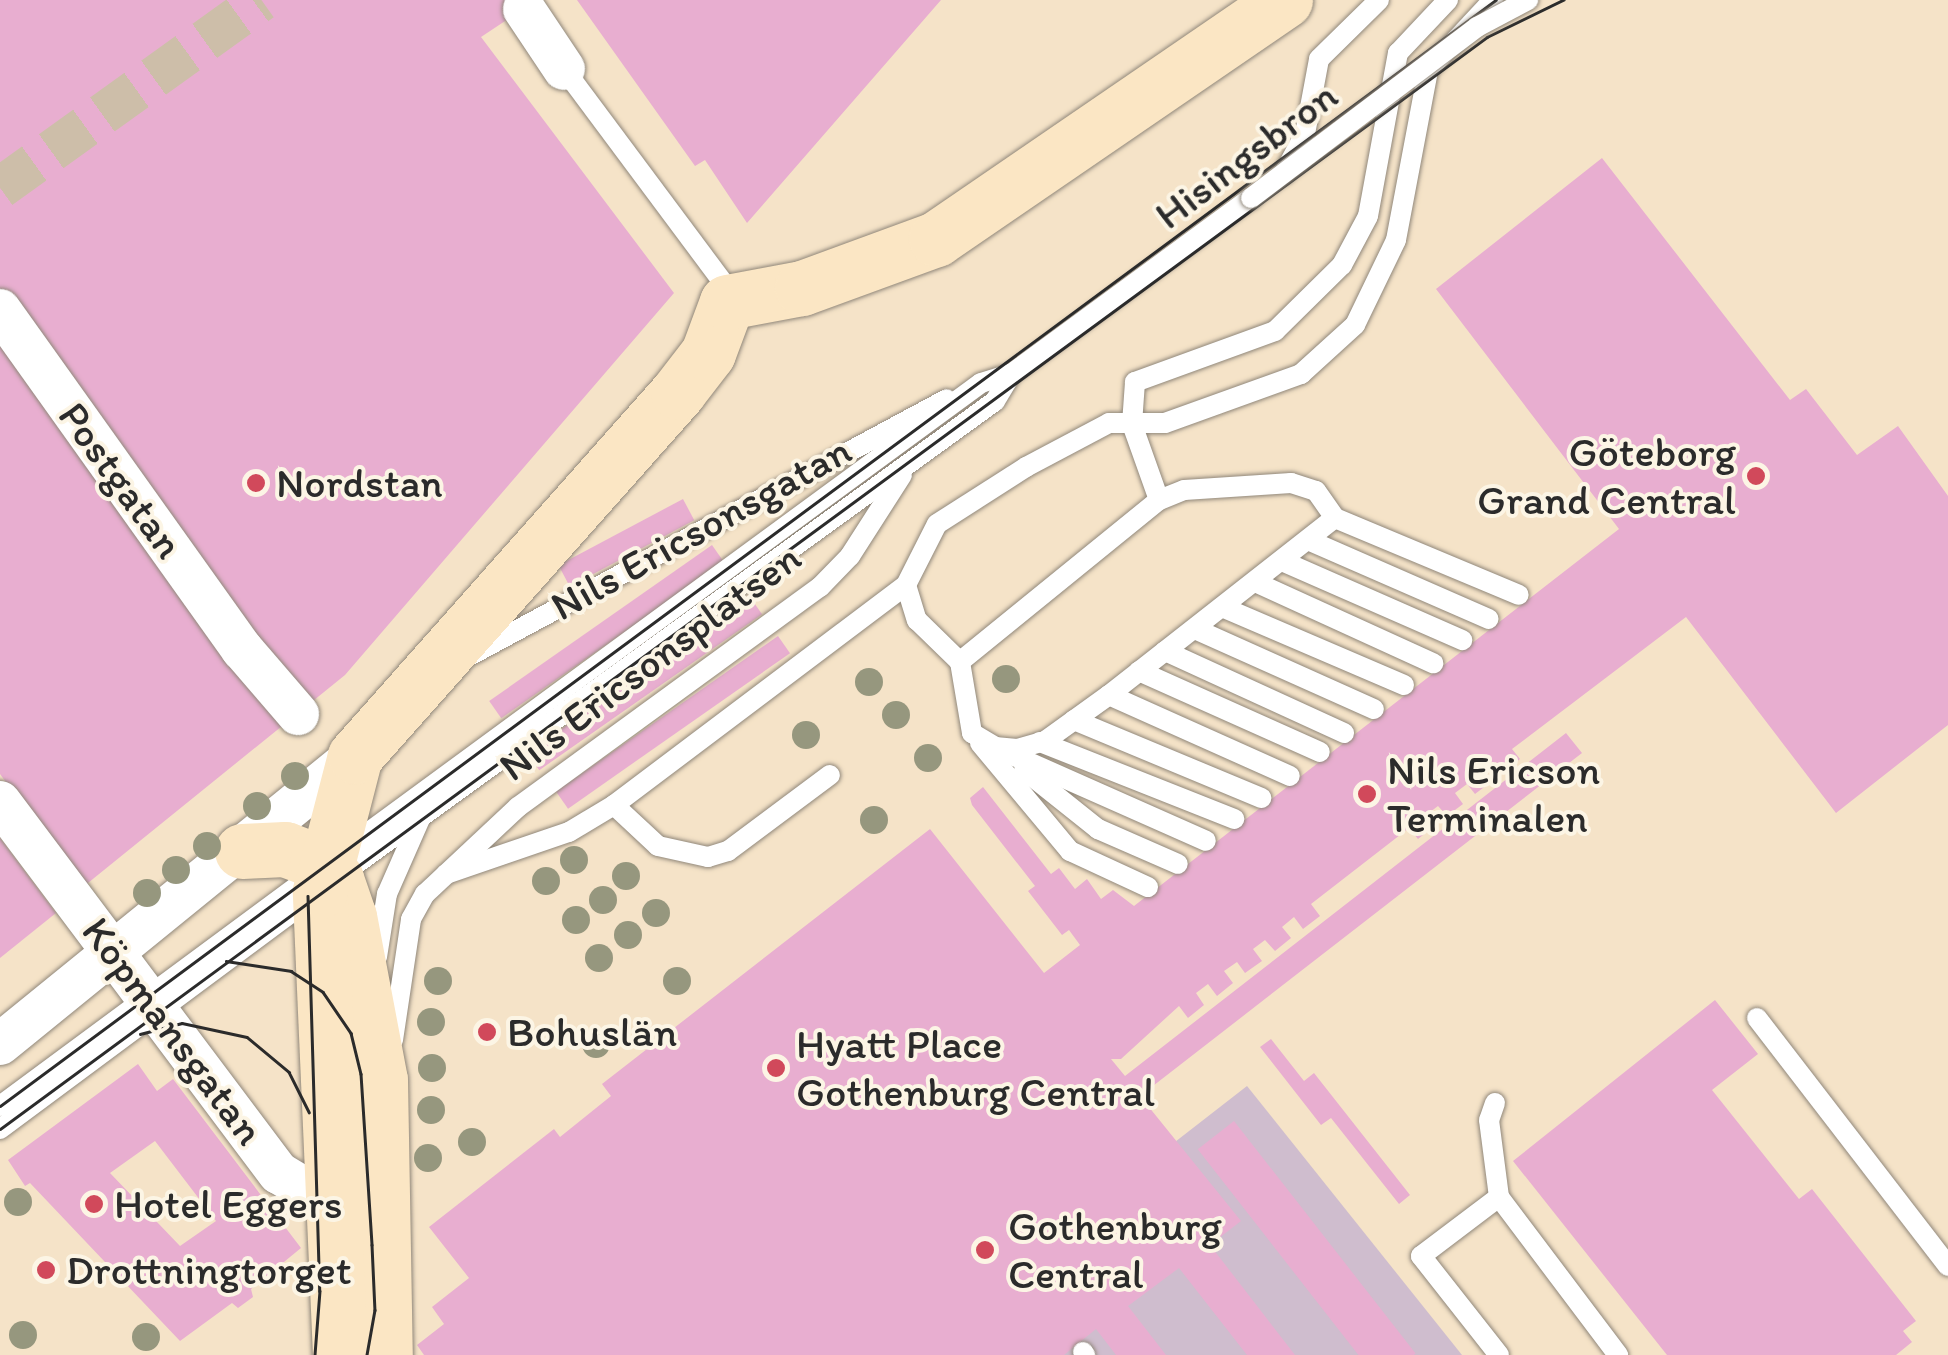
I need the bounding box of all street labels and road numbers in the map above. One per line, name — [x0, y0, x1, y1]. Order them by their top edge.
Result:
street label: Hisingsbron — [1145, 70, 1347, 240]
street label: Postgatan — [47, 392, 195, 568]
street label: Nils Ericsonsgatan — [542, 425, 860, 631]
street label: Nils Ericsonsplatsen — [489, 532, 811, 792]
street label: Köpmansgatan — [71, 907, 275, 1155]

